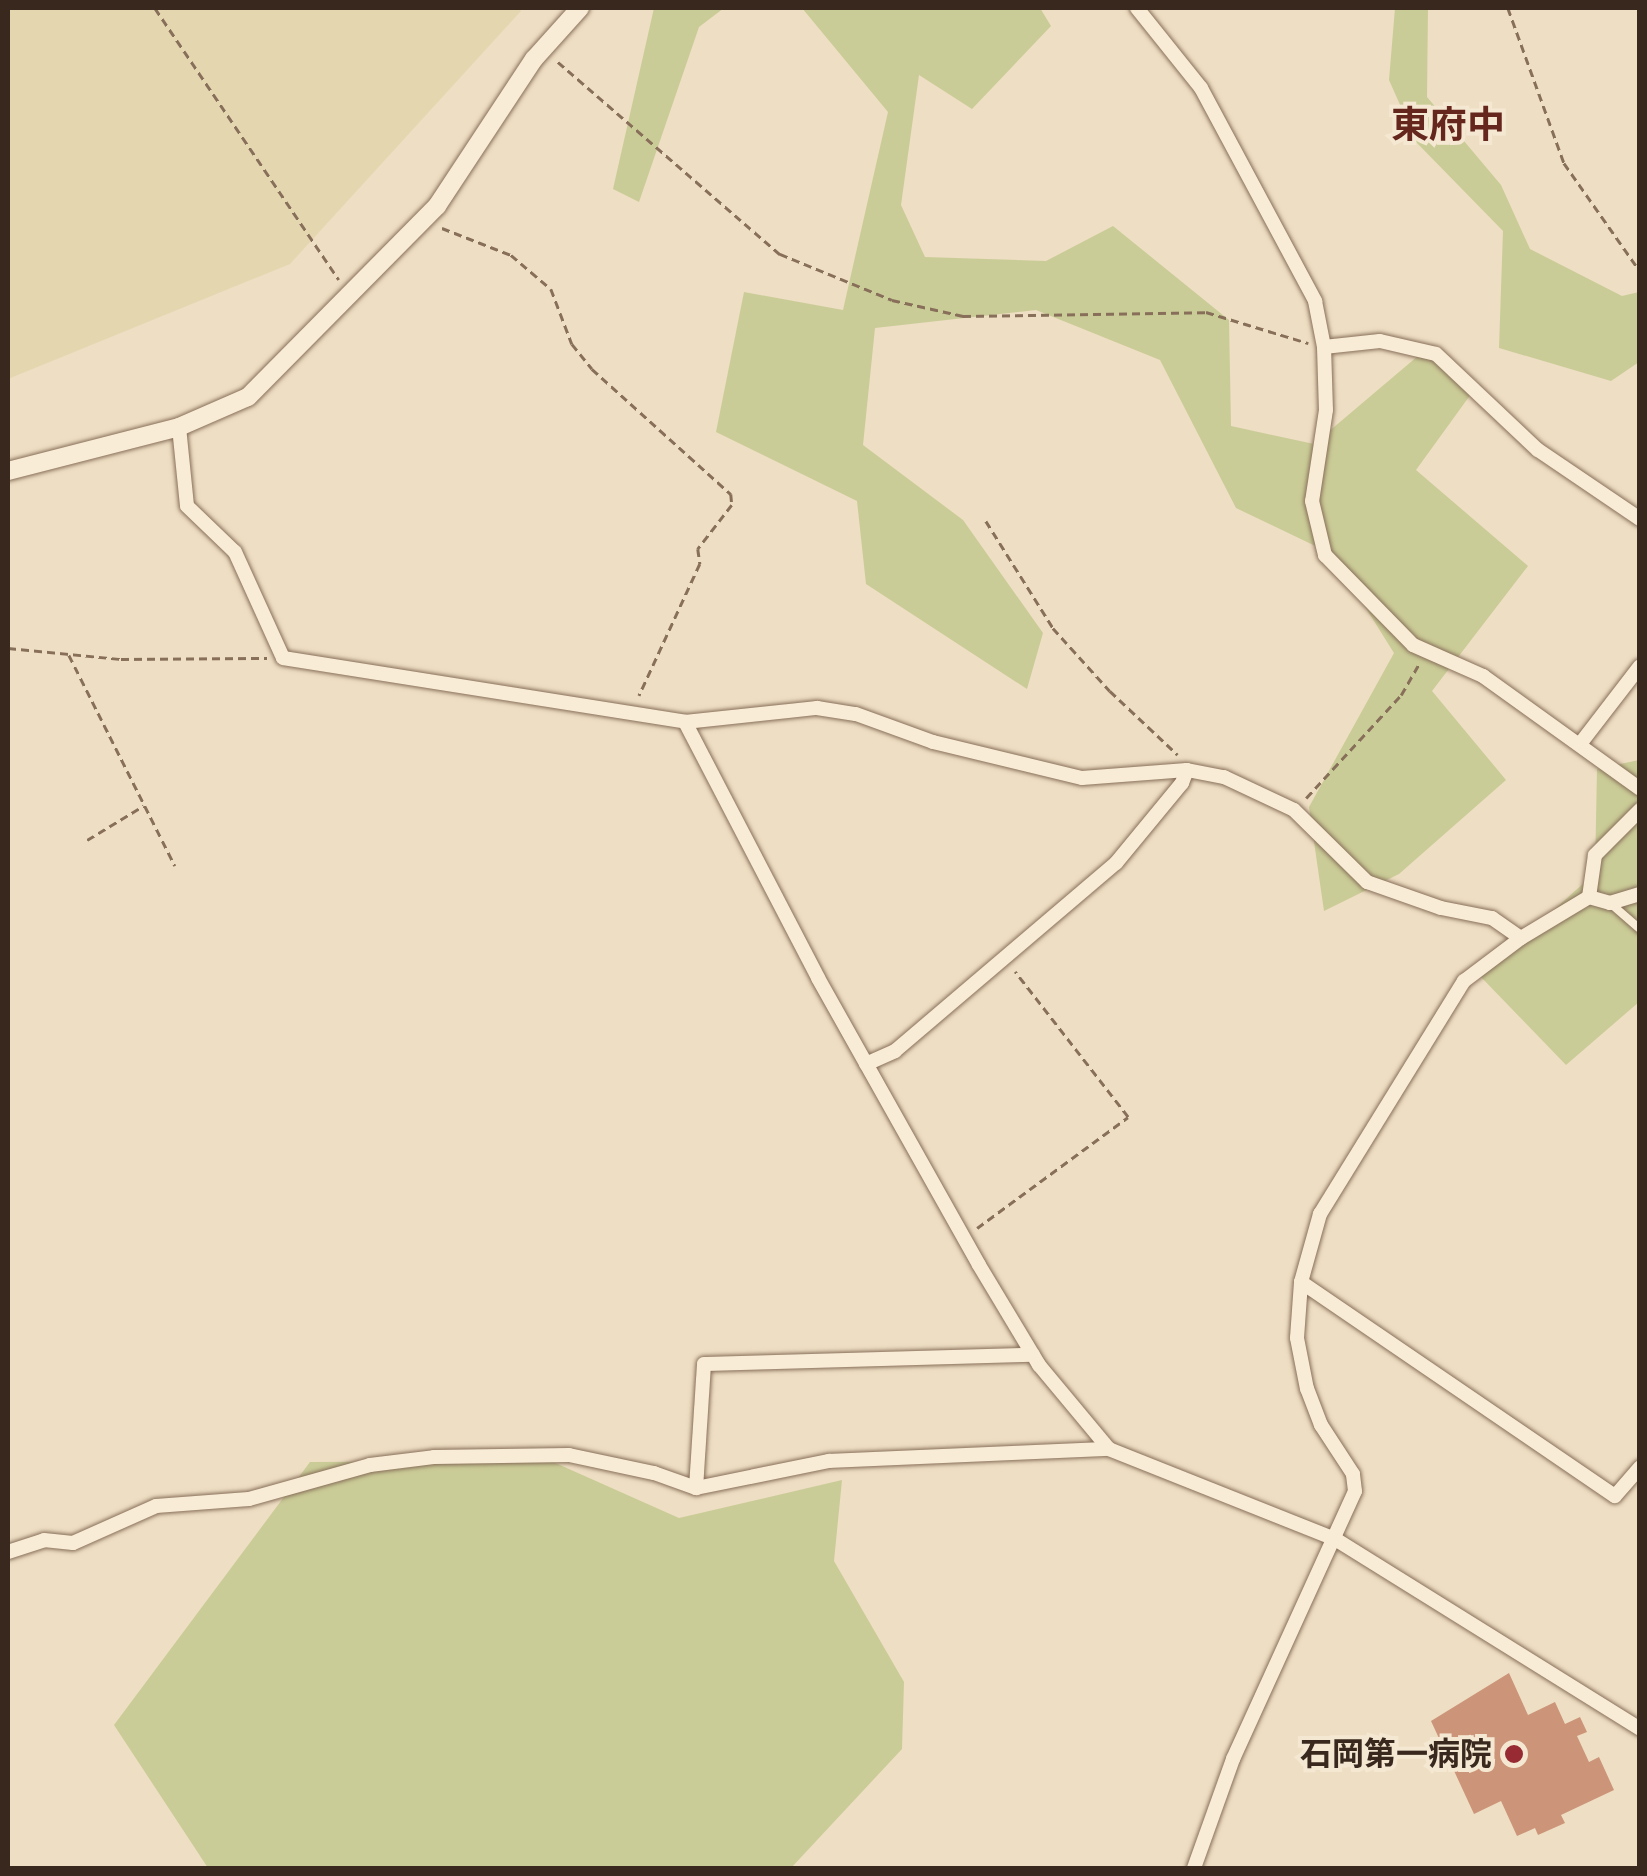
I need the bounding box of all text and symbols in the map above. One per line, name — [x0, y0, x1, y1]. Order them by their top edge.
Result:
district label: 東府中 — [1391, 103, 1505, 149]
place label: 石岡第一病院 — [1300, 1735, 1492, 1773]
marker: 石岡第一病院 — [1501, 1741, 1527, 1767]

